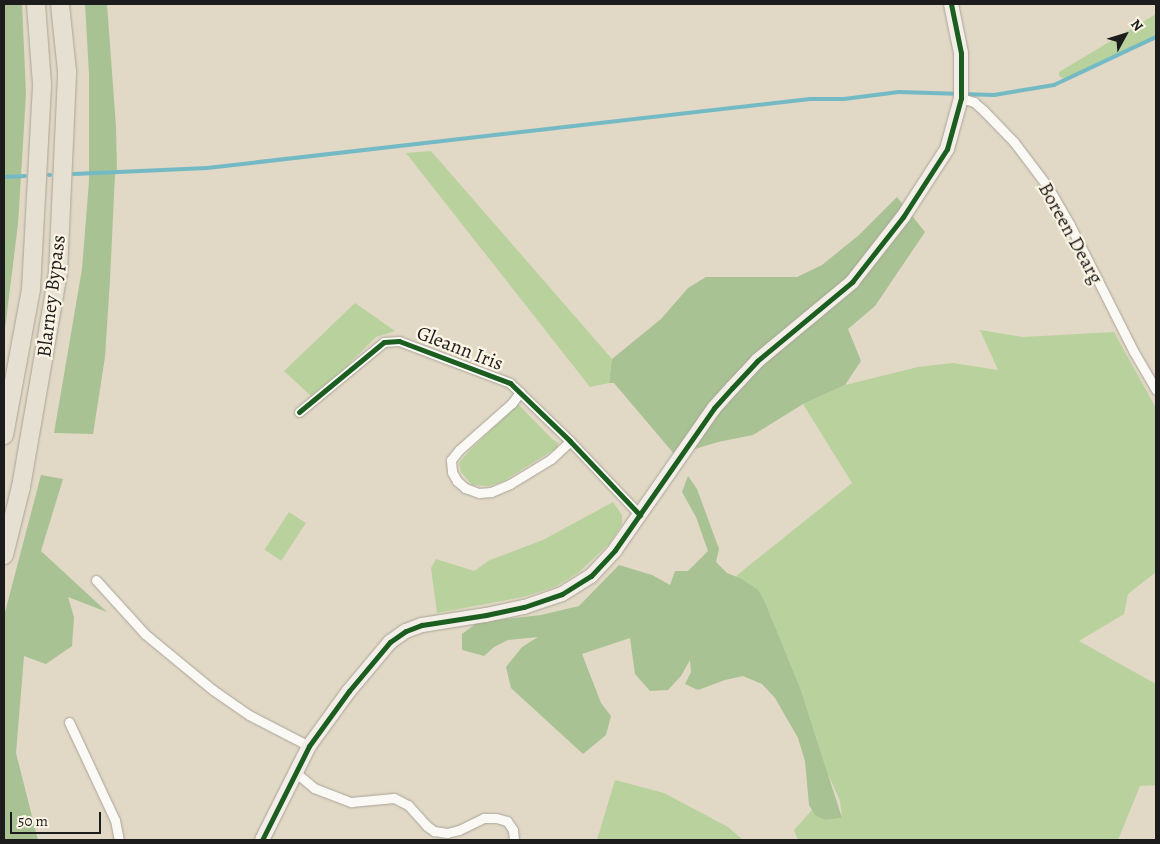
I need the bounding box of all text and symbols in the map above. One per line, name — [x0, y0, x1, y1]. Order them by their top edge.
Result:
north arrow — [1100, 10, 1150, 60]
text: N — [1126, 15, 1148, 35]
street label: Boreen Dearg — [1033, 178, 1109, 288]
street label: Blarney Bypass — [32, 233, 70, 359]
street label: Gleann Iris — [413, 321, 507, 375]
scale bar — [12, 802, 104, 834]
text: 50 m — [18, 811, 48, 831]

